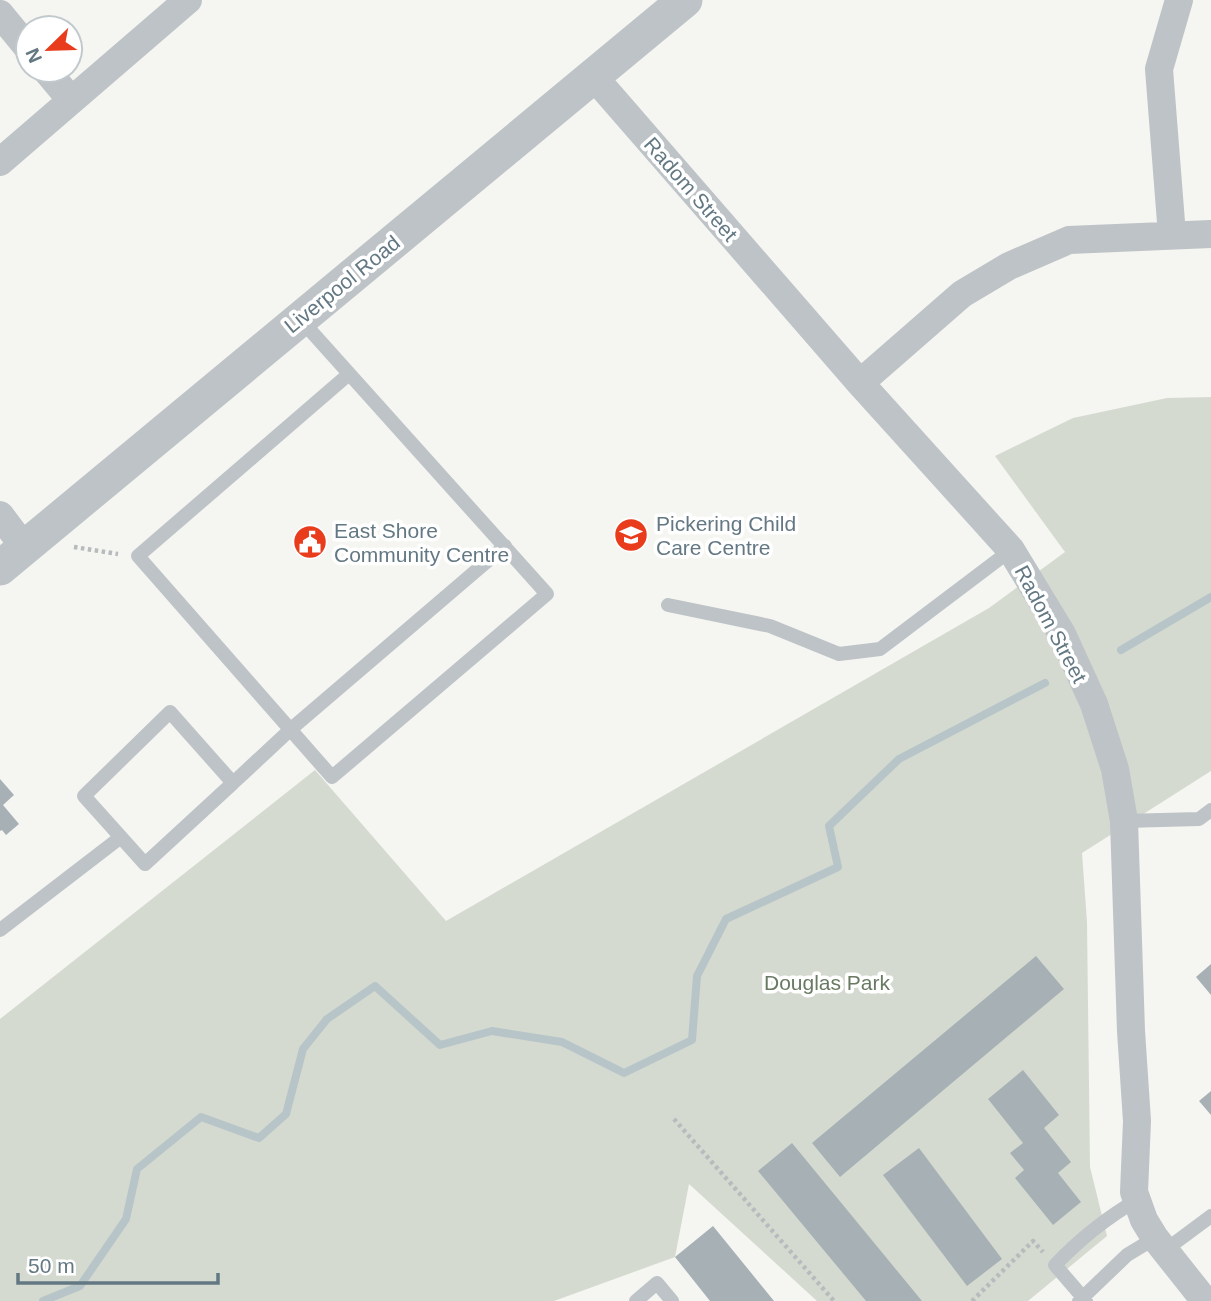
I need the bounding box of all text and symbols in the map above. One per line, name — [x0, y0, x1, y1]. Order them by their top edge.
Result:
north arrow — [14, 14, 84, 84]
text: N — [21, 45, 46, 66]
street label: Radom Street — [640, 133, 742, 246]
street label: Liverpool Road — [280, 231, 404, 337]
place label: Pickering Child Care Centre — [656, 512, 796, 559]
school or university icon: Pickering Child Care Centre — [612, 516, 650, 554]
place label: East Shore Community Centre — [334, 519, 509, 566]
public building icon: East Shore Community Centre — [291, 523, 329, 561]
street label: Radom Street — [1010, 561, 1092, 687]
park label: Douglas Park — [764, 971, 891, 994]
scale bar — [18, 1242, 217, 1286]
text: 50 m — [28, 1254, 75, 1277]

